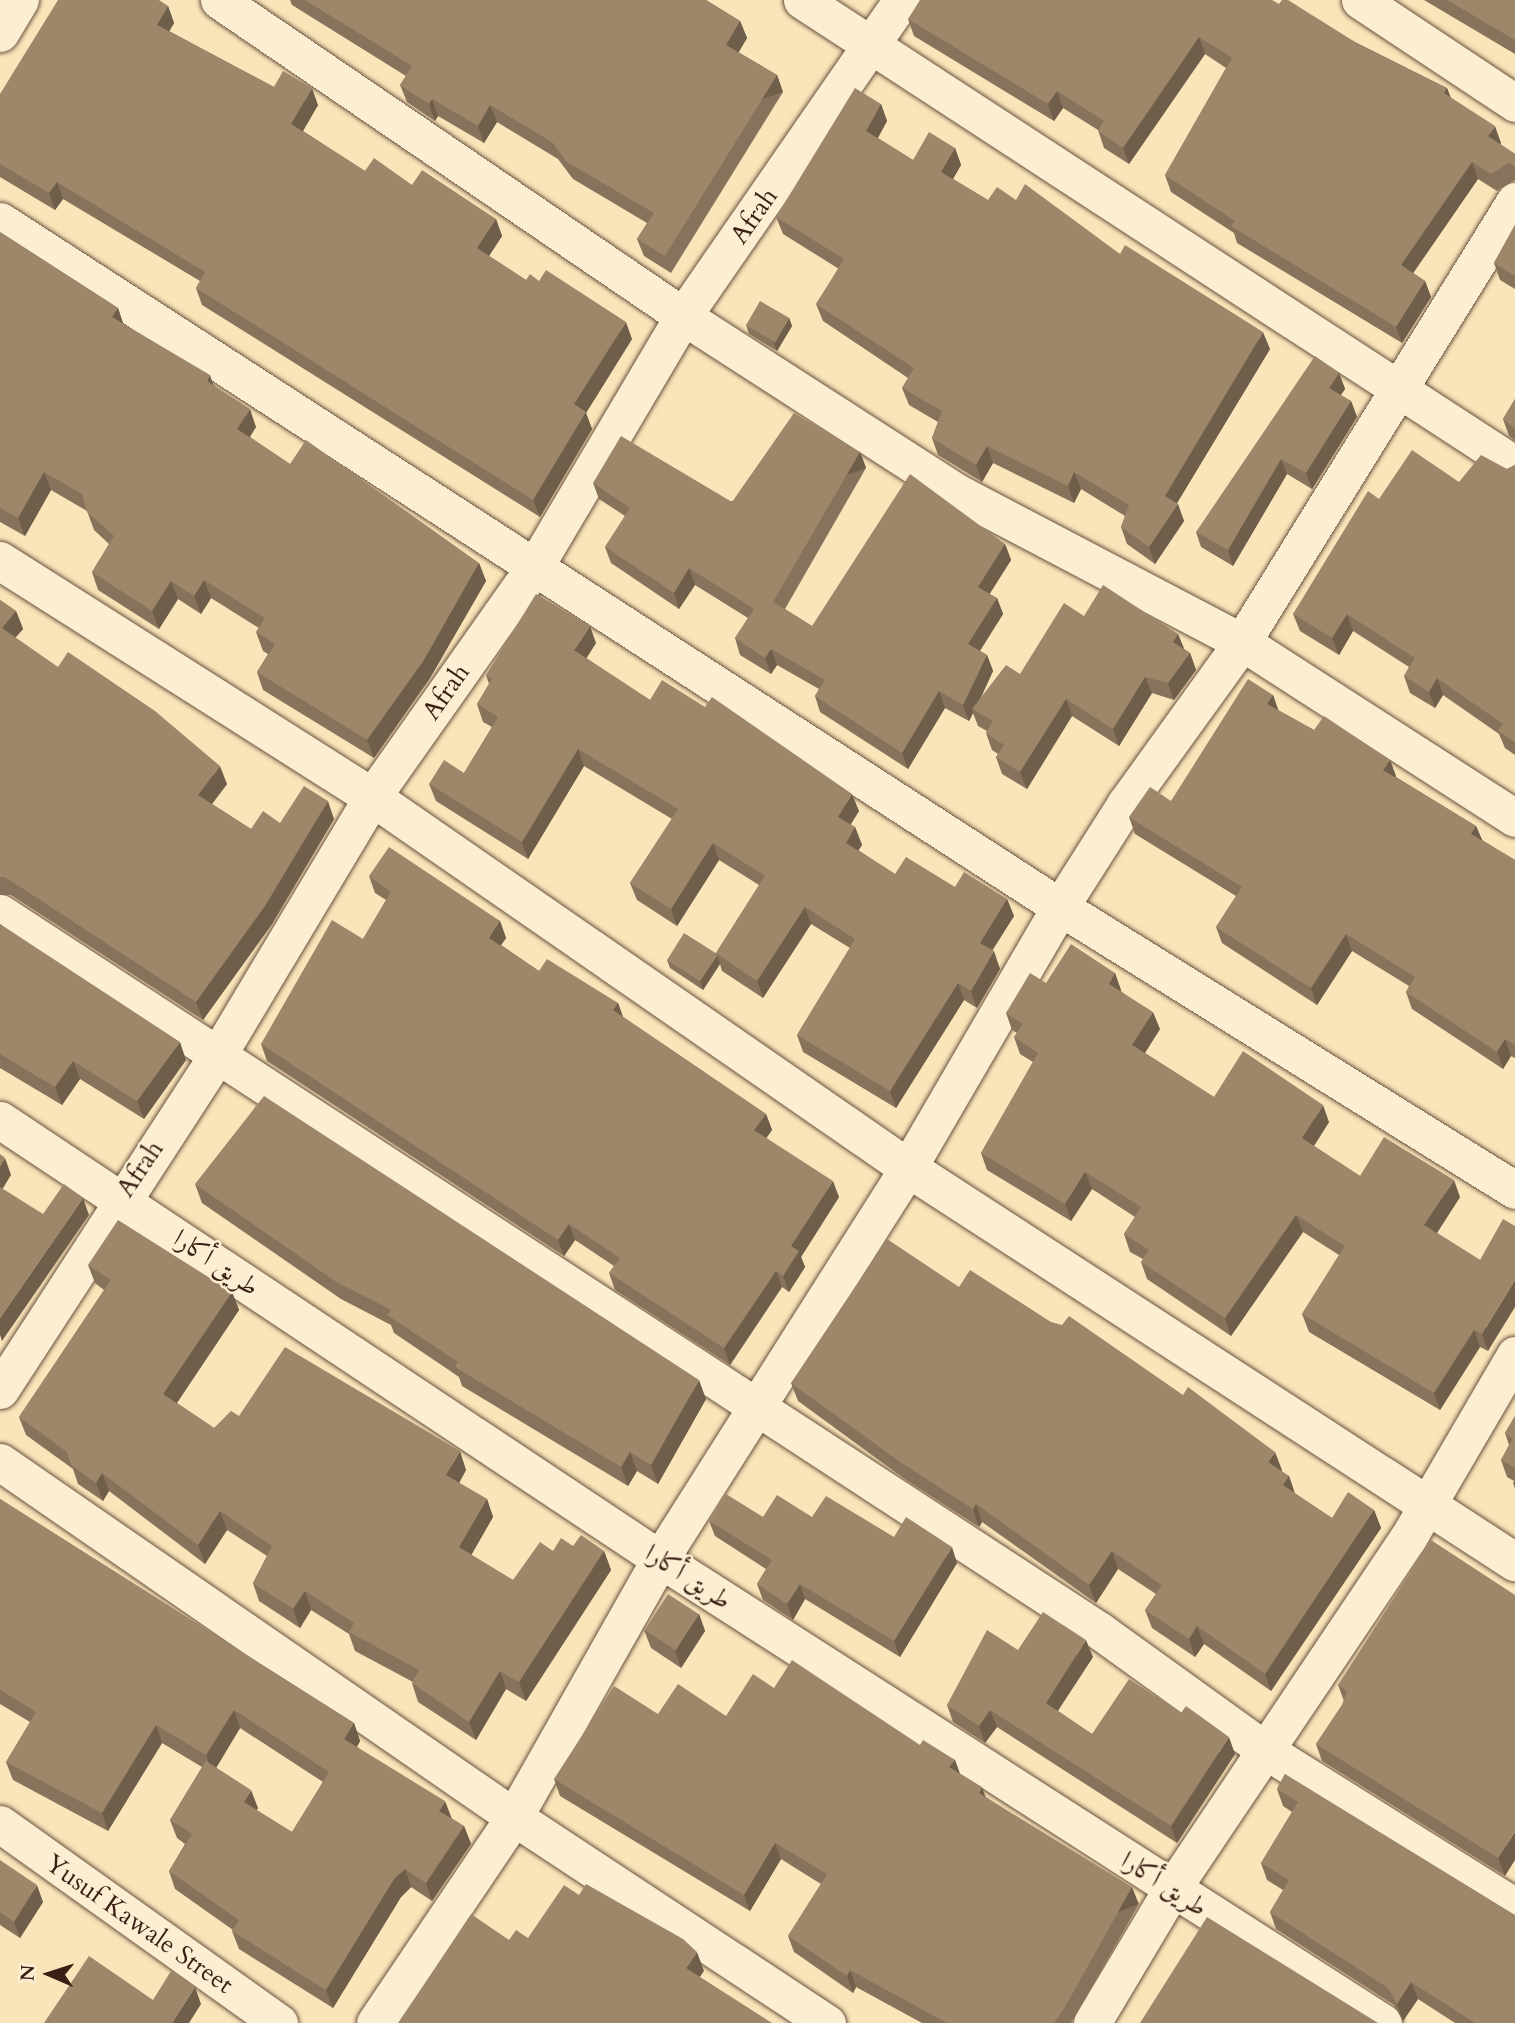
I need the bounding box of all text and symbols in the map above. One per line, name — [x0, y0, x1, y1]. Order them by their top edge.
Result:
street label: Afrah — [724, 182, 784, 250]
street label: Afrah — [416, 658, 476, 726]
street label: Afrah — [110, 1135, 170, 1203]
street label: طريق أكارا — [167, 1223, 265, 1303]
street label: طريق أكارا — [639, 1538, 737, 1616]
street label: طريق أكارا — [1115, 1845, 1213, 1923]
street label: Yusuf Kawale Street — [39, 1848, 239, 2000]
north arrow — [14, 1939, 84, 2009]
text: N — [15, 1964, 41, 1982]

